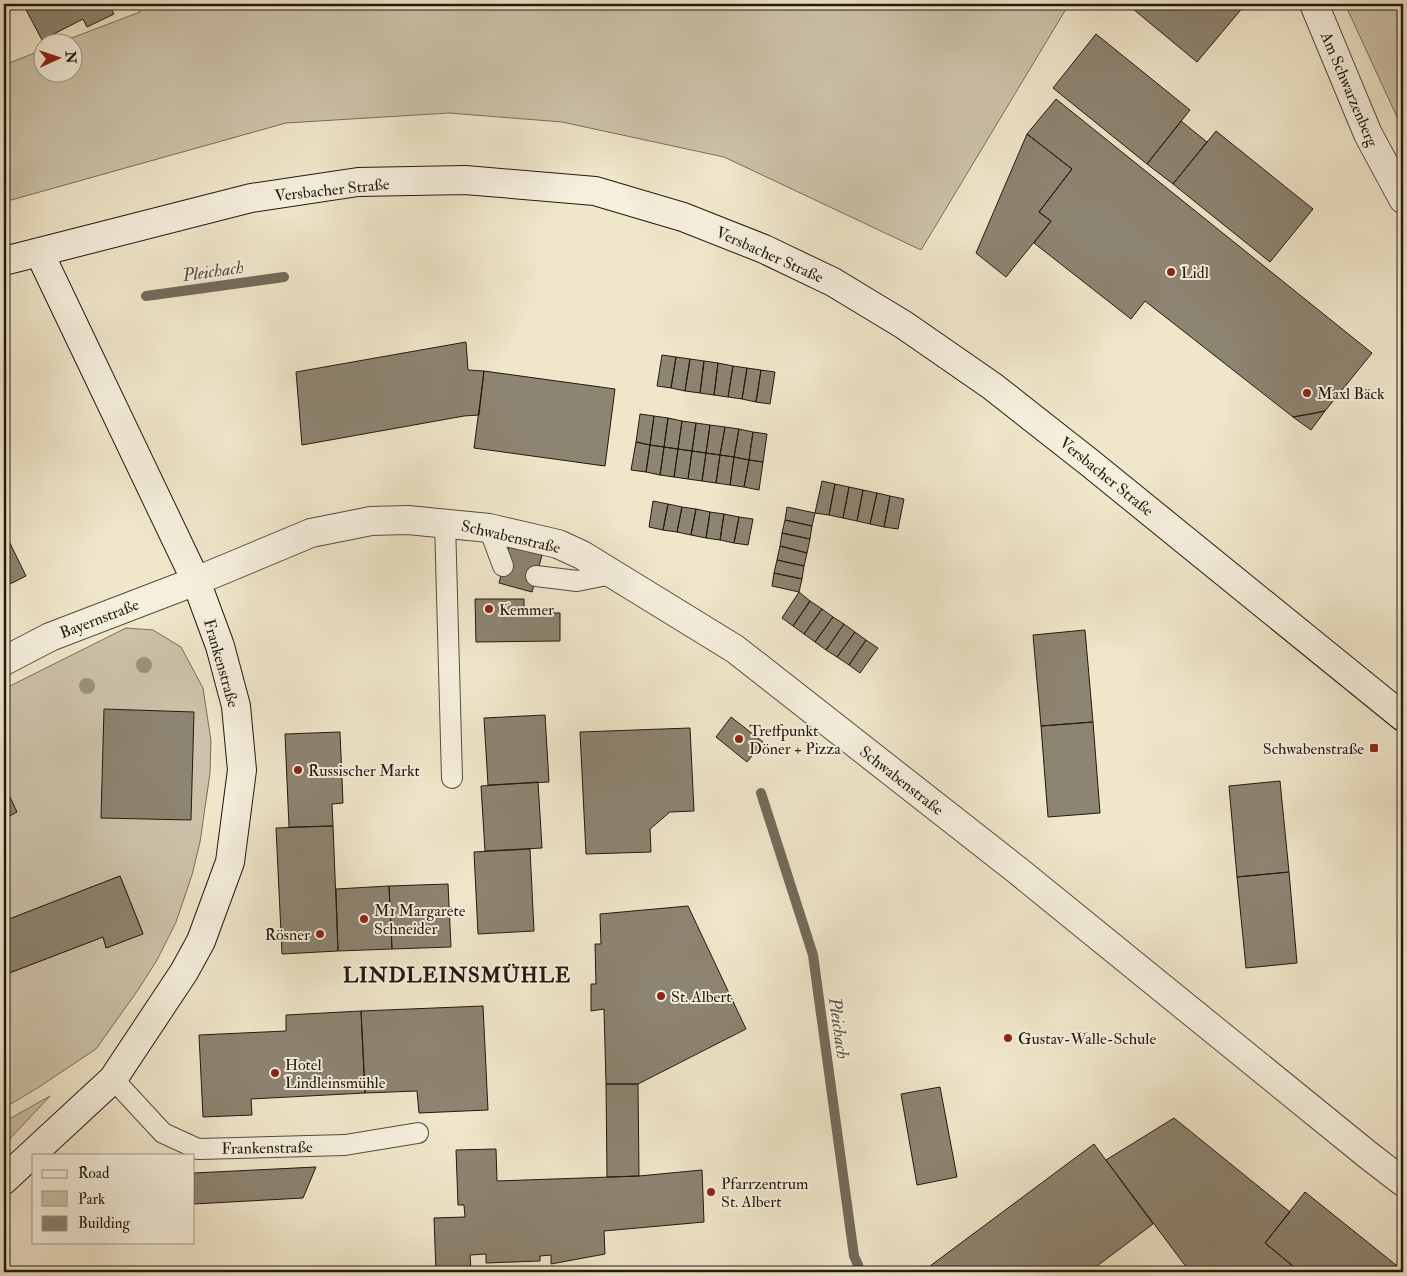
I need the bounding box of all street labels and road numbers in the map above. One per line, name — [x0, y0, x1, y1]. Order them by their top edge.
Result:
street label: Am Schwarzenberg — [1315, 28, 1383, 151]
street label: Versbacher Straße — [274, 174, 391, 206]
street label: Versbacher Straße — [713, 222, 827, 288]
street label: Versbacher Straße — [1055, 433, 1158, 521]
street label: Schwabenstraße — [459, 516, 563, 558]
street label: Bayernstraße — [57, 595, 142, 643]
street label: Frankenstraße — [199, 617, 243, 710]
street label: Schwabenstraße — [855, 742, 948, 820]
street label: Frankenstraße — [221, 1137, 313, 1159]

